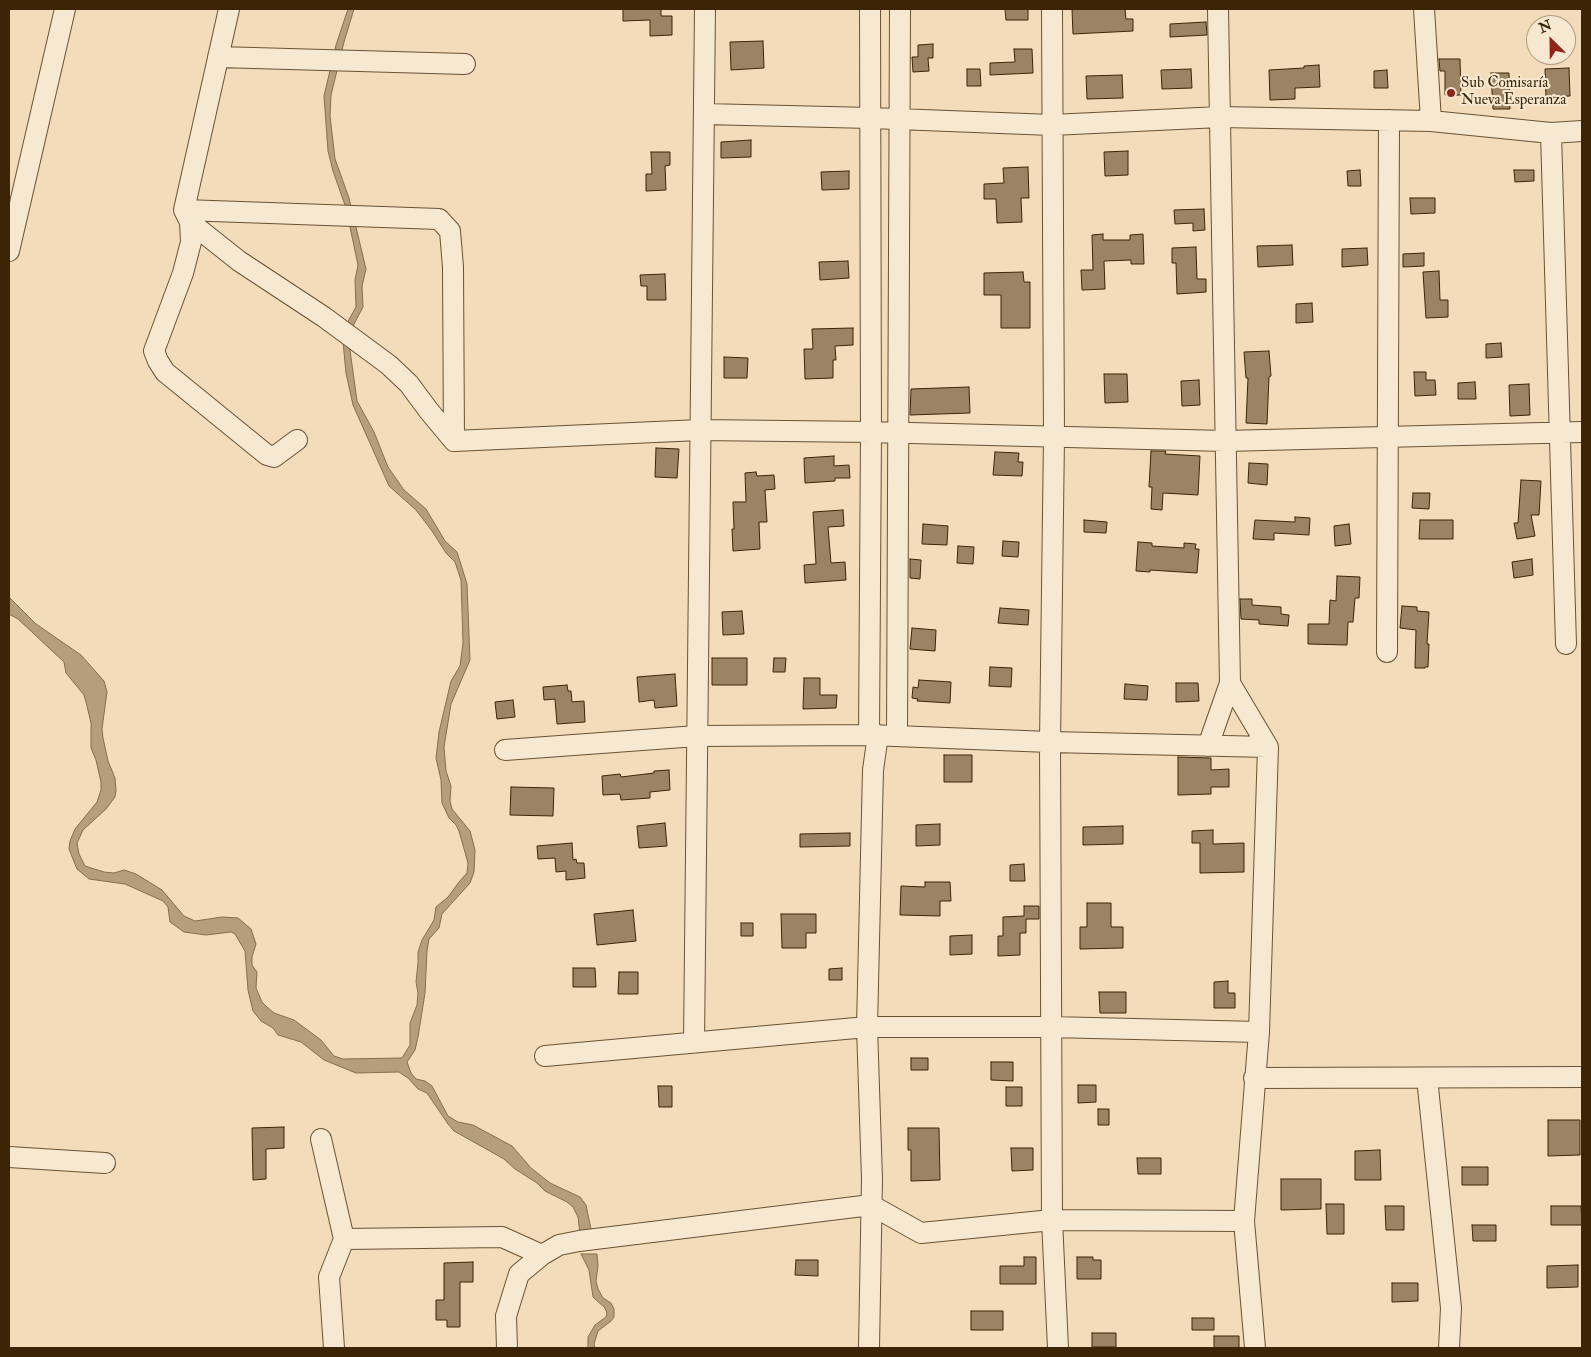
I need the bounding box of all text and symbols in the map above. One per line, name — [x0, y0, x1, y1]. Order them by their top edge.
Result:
north arrow — [1526, 15, 1576, 65]
text: N — [1536, 16, 1554, 37]
place label: Sub Comisaría Nueva Esperanza — [1461, 75, 1567, 110]
marker: Sub Comisaría Nueva Esperanza — [1445, 87, 1457, 99]

